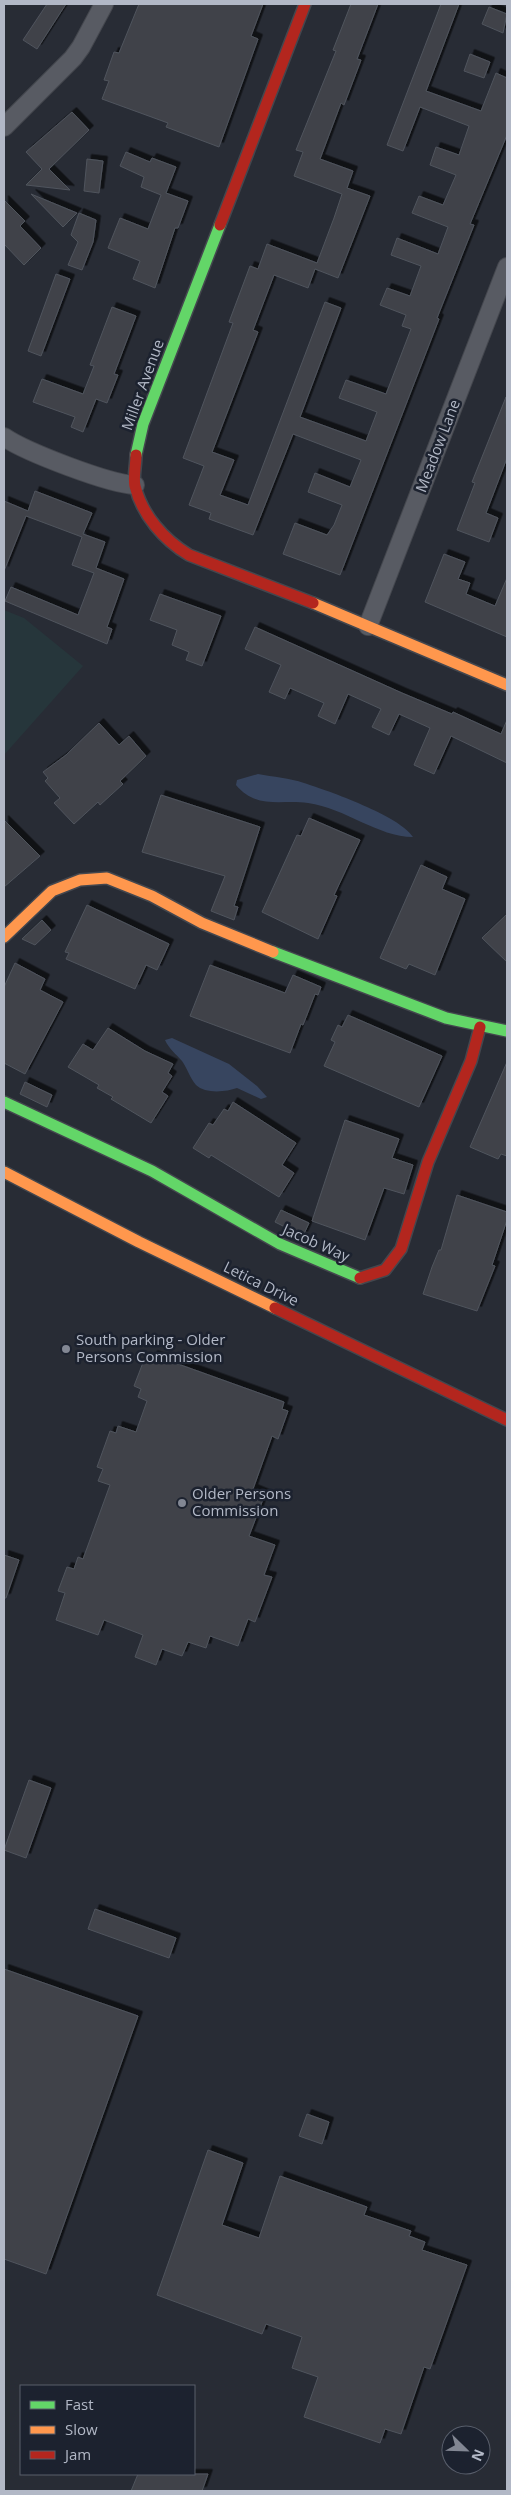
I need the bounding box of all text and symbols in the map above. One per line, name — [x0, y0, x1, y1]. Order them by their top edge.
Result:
street label: Miller Avenue — [116, 336, 168, 433]
street label: Meadow Lane — [410, 396, 464, 495]
street label: Jacob Way — [278, 1218, 353, 1266]
street label: Letica Drive — [220, 1256, 302, 1310]
place label: South parking - Older Persons Commission — [76, 1329, 225, 1366]
marker: South parking - Older Persons Commission — [60, 1343, 72, 1355]
place label: Older Persons Commission — [192, 1483, 291, 1520]
marker: Older Persons Commission — [176, 1497, 188, 1509]
legend — [20, 2385, 195, 2475]
text: Fast — [65, 2394, 94, 2414]
text: Slow — [65, 2419, 98, 2439]
north arrow — [441, 2425, 491, 2475]
text: Jam — [63, 2444, 91, 2464]
text: N — [467, 2446, 489, 2464]

